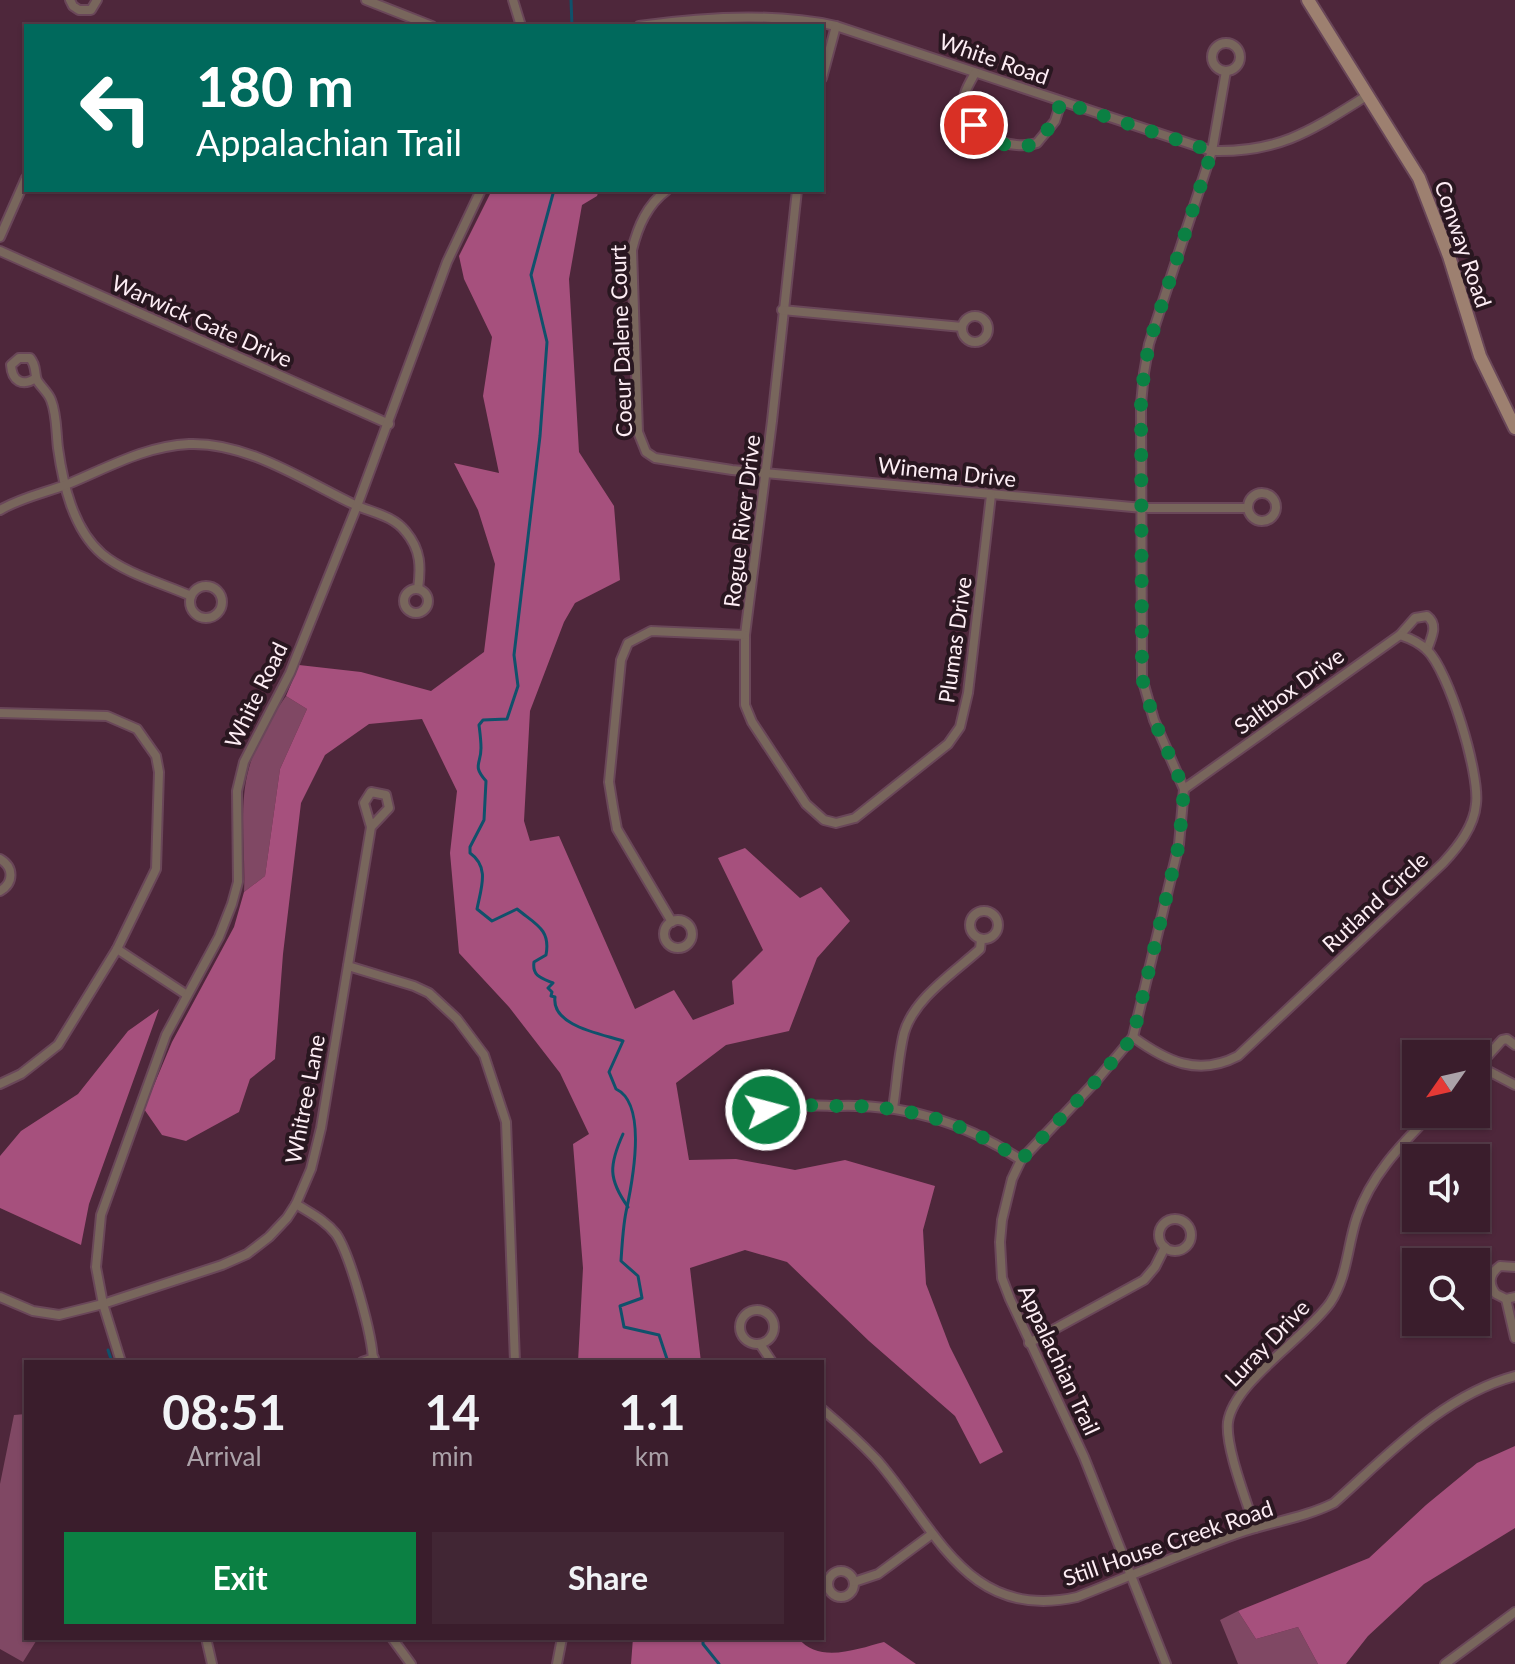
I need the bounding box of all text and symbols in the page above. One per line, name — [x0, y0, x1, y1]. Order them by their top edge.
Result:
street label: White Road — [936, 27, 1053, 90]
text: 180 m — [196, 52, 354, 119]
icon: left — [64, 56, 168, 160]
pin — [940, 91, 1008, 159]
icon: arrive — [952, 103, 996, 147]
text: Appalachian Trail — [196, 120, 462, 164]
street label: Conway Road — [1429, 177, 1498, 311]
street label: Coeur Dalene Court — [604, 244, 637, 438]
street label: Warwick Gate Drive — [108, 269, 297, 372]
street label: Rogue River Drive — [718, 433, 765, 609]
street label: Winema Drive — [877, 451, 1018, 492]
street label: Plumas Drive — [932, 575, 977, 705]
street label: White Road — [218, 638, 293, 752]
street label: Saltbox Drive — [1229, 642, 1349, 739]
street label: Rutland Circle — [1316, 846, 1433, 957]
street label: Whitree Lane — [279, 1032, 330, 1166]
north arrow — [1402, 1040, 1490, 1128]
map controls — [1402, 1040, 1490, 1336]
position arrow — [724, 1068, 808, 1152]
button: sound — [1402, 1144, 1490, 1232]
button: search — [1402, 1248, 1490, 1336]
street label: Appalachian Trail — [1013, 1280, 1106, 1439]
street label: Luray Drive — [1219, 1294, 1315, 1392]
text: 08:51 — [162, 1383, 286, 1440]
text: 14 — [424, 1383, 480, 1440]
text: 1.1 — [619, 1383, 686, 1440]
text: Arrival — [187, 1440, 262, 1472]
text: min — [431, 1440, 473, 1472]
text: km — [635, 1440, 669, 1472]
street label: Still House Creek Road — [1059, 1494, 1276, 1591]
button: Exit — [64, 1532, 416, 1624]
button: Share — [432, 1532, 784, 1624]

